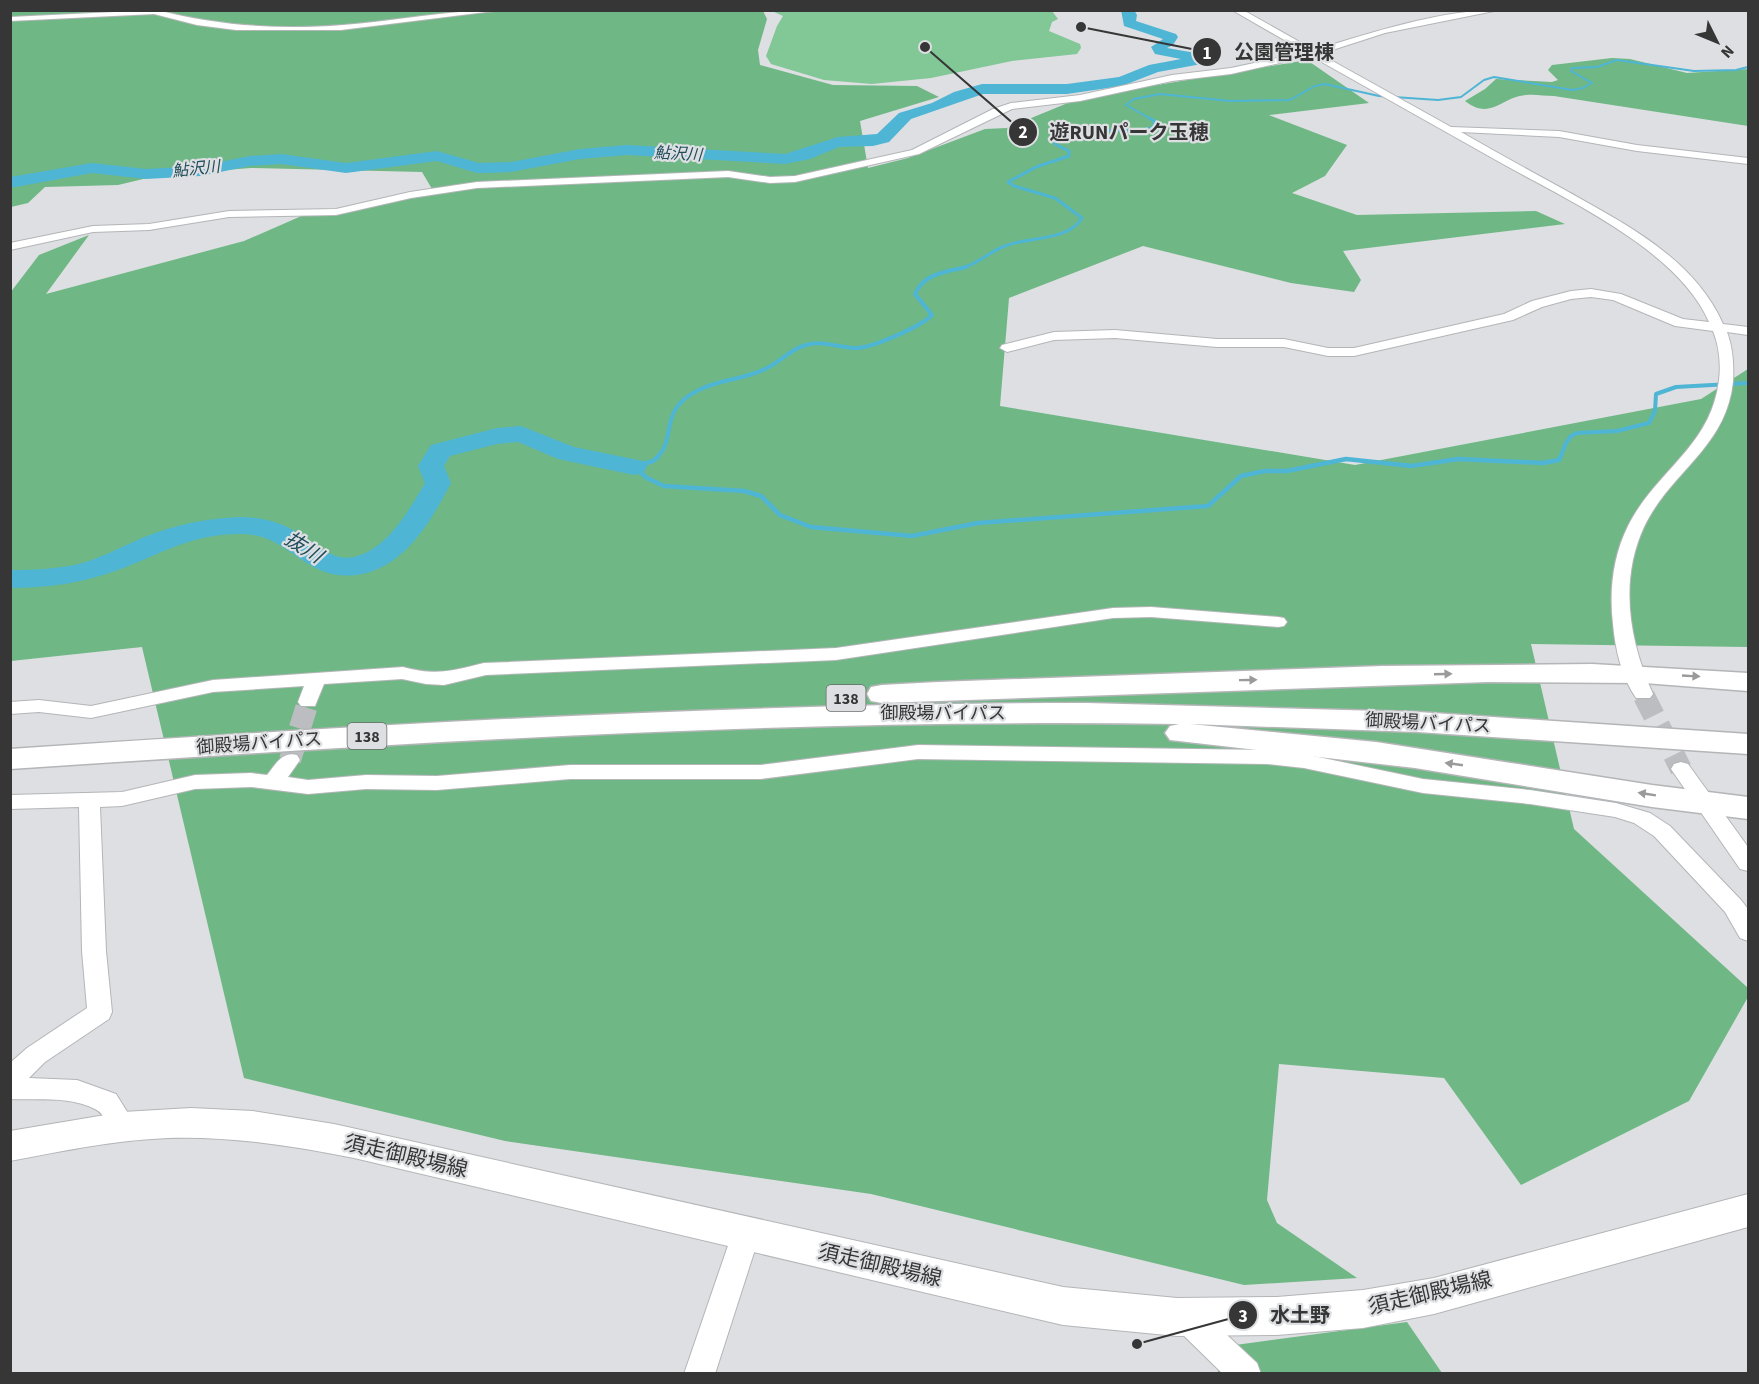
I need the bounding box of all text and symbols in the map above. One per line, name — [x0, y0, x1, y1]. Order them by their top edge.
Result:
north arrow — [1687, 12, 1747, 72]
callout: 公園管理棟 — [1192, 33, 1346, 71]
text: 公園管理棟 — [1234, 39, 1334, 67]
text: N — [1716, 40, 1739, 63]
text: 1 — [1202, 41, 1212, 66]
callout: 遊RUNパーク玉穂 — [1008, 113, 1221, 151]
text: 遊RUNパーク玉穂 — [1050, 119, 1209, 147]
text: 2 — [1018, 120, 1028, 145]
water label: 鮎沢川 — [653, 142, 704, 166]
water label: 鮎沢川 — [171, 155, 223, 182]
water label: 抜川 — [279, 525, 330, 571]
one-way arrow — [1434, 669, 1453, 678]
one-way arrow — [1681, 672, 1700, 681]
one-way arrow — [1239, 675, 1258, 684]
road number: 138 — [826, 685, 866, 711]
street label: 御殿場バイパス — [880, 701, 1006, 726]
street label: 御殿場バイパス — [1365, 708, 1491, 739]
road number: 138 — [348, 723, 386, 749]
street label: 御殿場バイパス — [195, 727, 323, 760]
one-way arrow — [1445, 759, 1464, 769]
one-way arrow — [1637, 790, 1656, 799]
street label: 須走御殿場線 — [341, 1127, 471, 1185]
street label: 須走御殿場線 — [815, 1236, 945, 1294]
street label: 須走御殿場線 — [1365, 1264, 1495, 1322]
callout: 水土野 — [1228, 1296, 1342, 1334]
text: 水土野 — [1270, 1302, 1330, 1330]
text: 3 — [1238, 1304, 1248, 1329]

